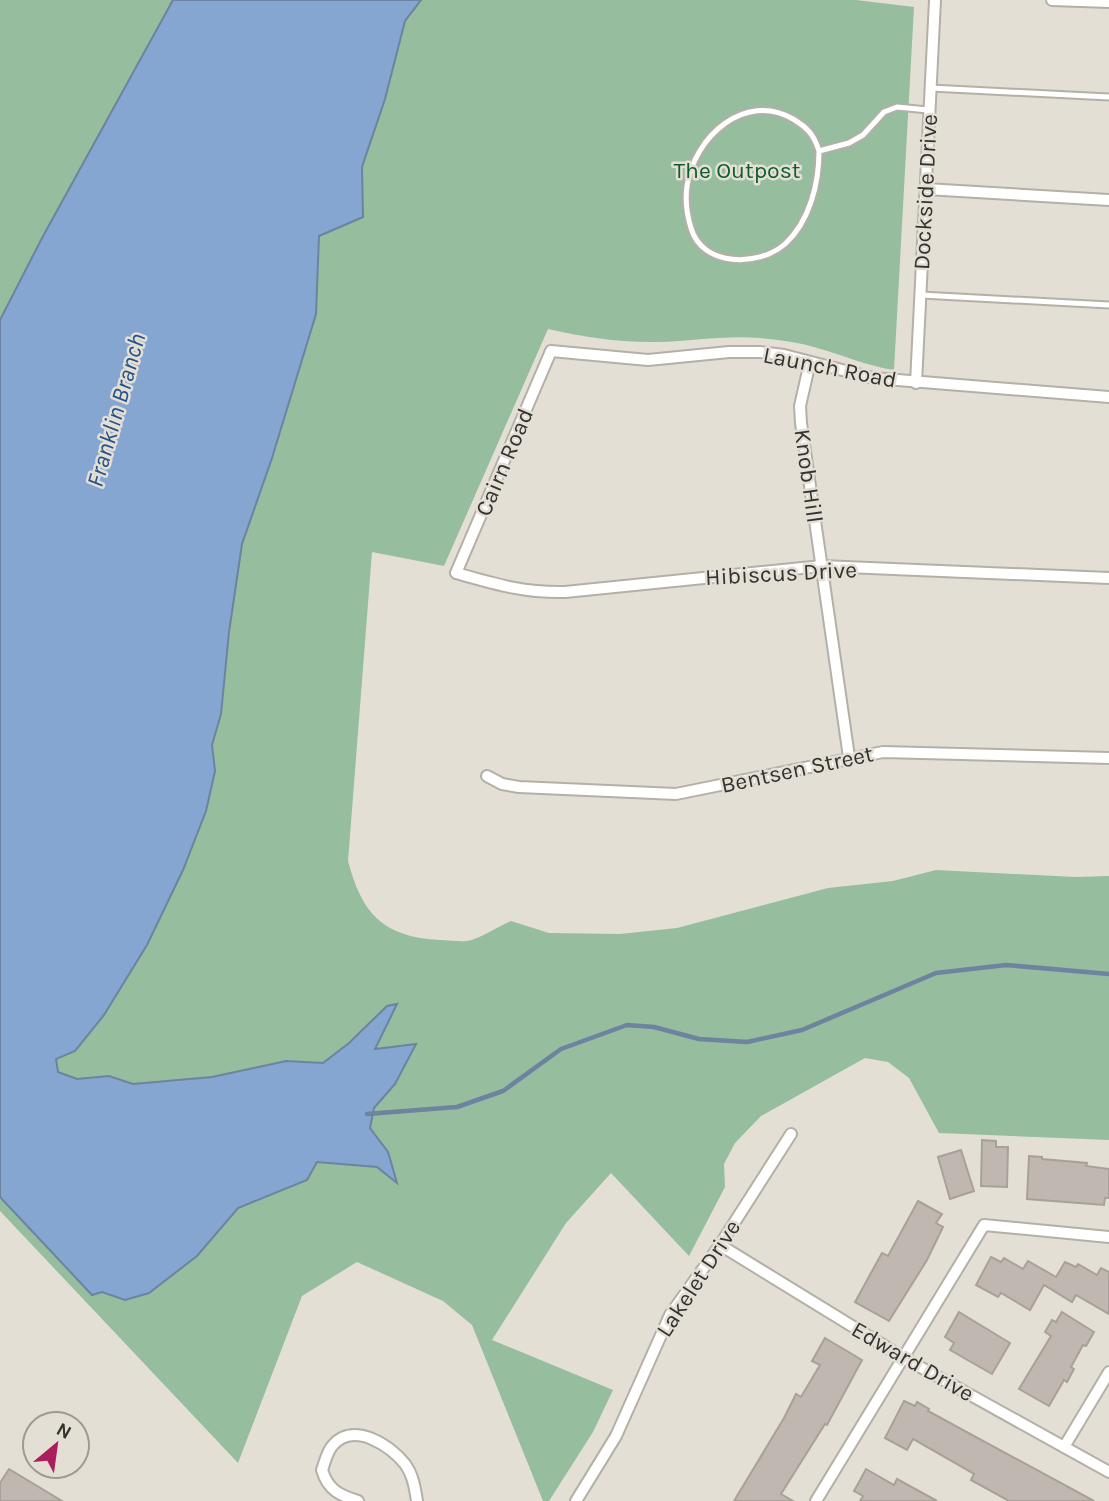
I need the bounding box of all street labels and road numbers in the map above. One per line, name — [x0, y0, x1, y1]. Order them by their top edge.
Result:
street label: Dockside Drive — [908, 113, 943, 271]
street label: Launch Road — [761, 341, 899, 394]
street label: Cairn Road — [470, 404, 539, 520]
street label: Knob Hill — [789, 427, 828, 525]
street label: Hibiscus Drive — [704, 556, 858, 591]
street label: Bentsen Street — [718, 740, 876, 799]
street label: Lakelet Drive — [651, 1215, 746, 1342]
street label: Edward Drive — [847, 1315, 979, 1407]

